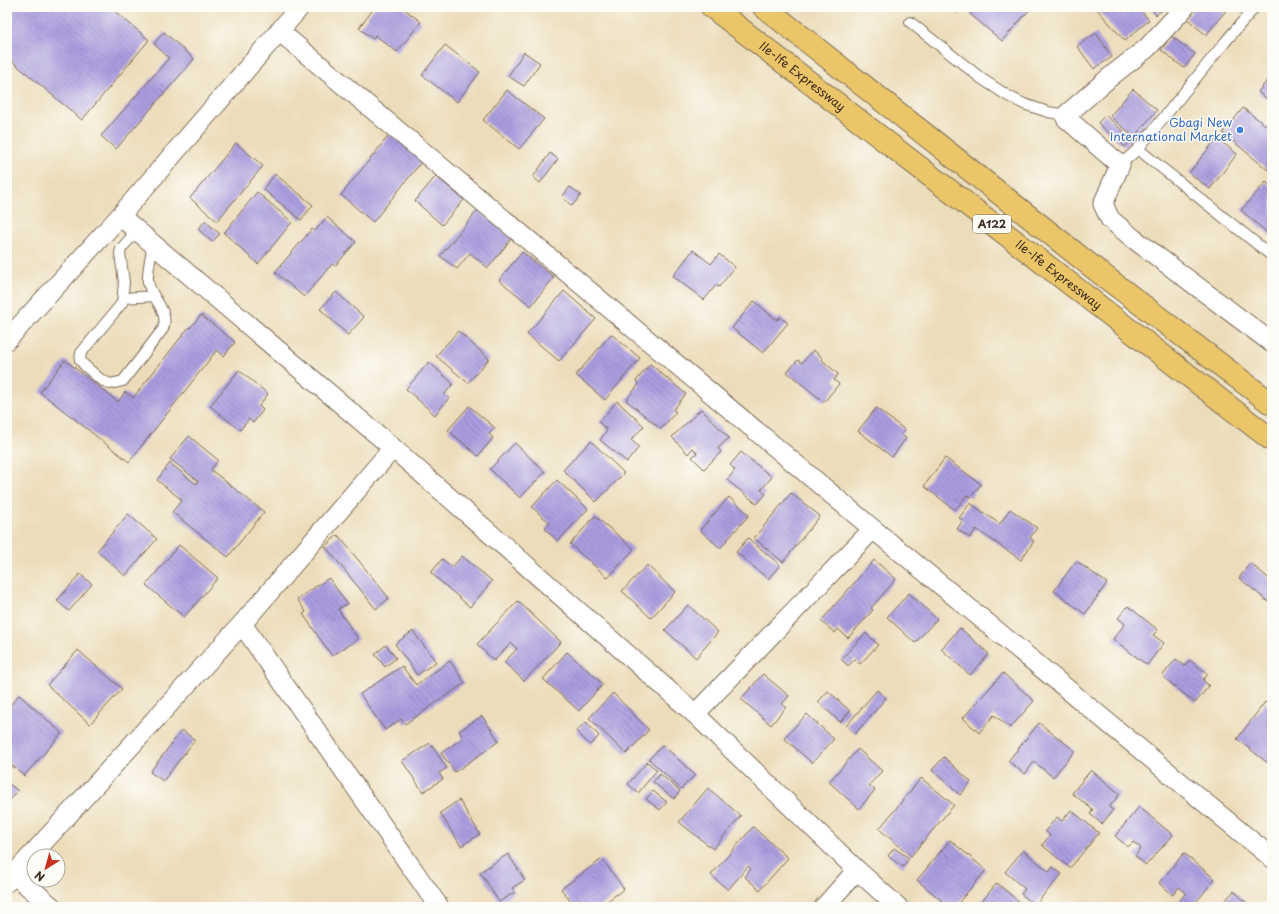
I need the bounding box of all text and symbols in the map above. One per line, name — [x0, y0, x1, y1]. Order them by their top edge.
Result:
street label: Ile-Ife Expressway — [756, 37, 850, 115]
place label: Gbagi New International Market — [1110, 113, 1233, 145]
marker: Gbagi New International Market — [1235, 125, 1245, 135]
road number: A122 — [973, 215, 1011, 233]
street label: Ile-Ife Expressway — [1012, 235, 1106, 313]
north arrow — [26, 848, 66, 888]
text: N — [31, 867, 48, 886]

